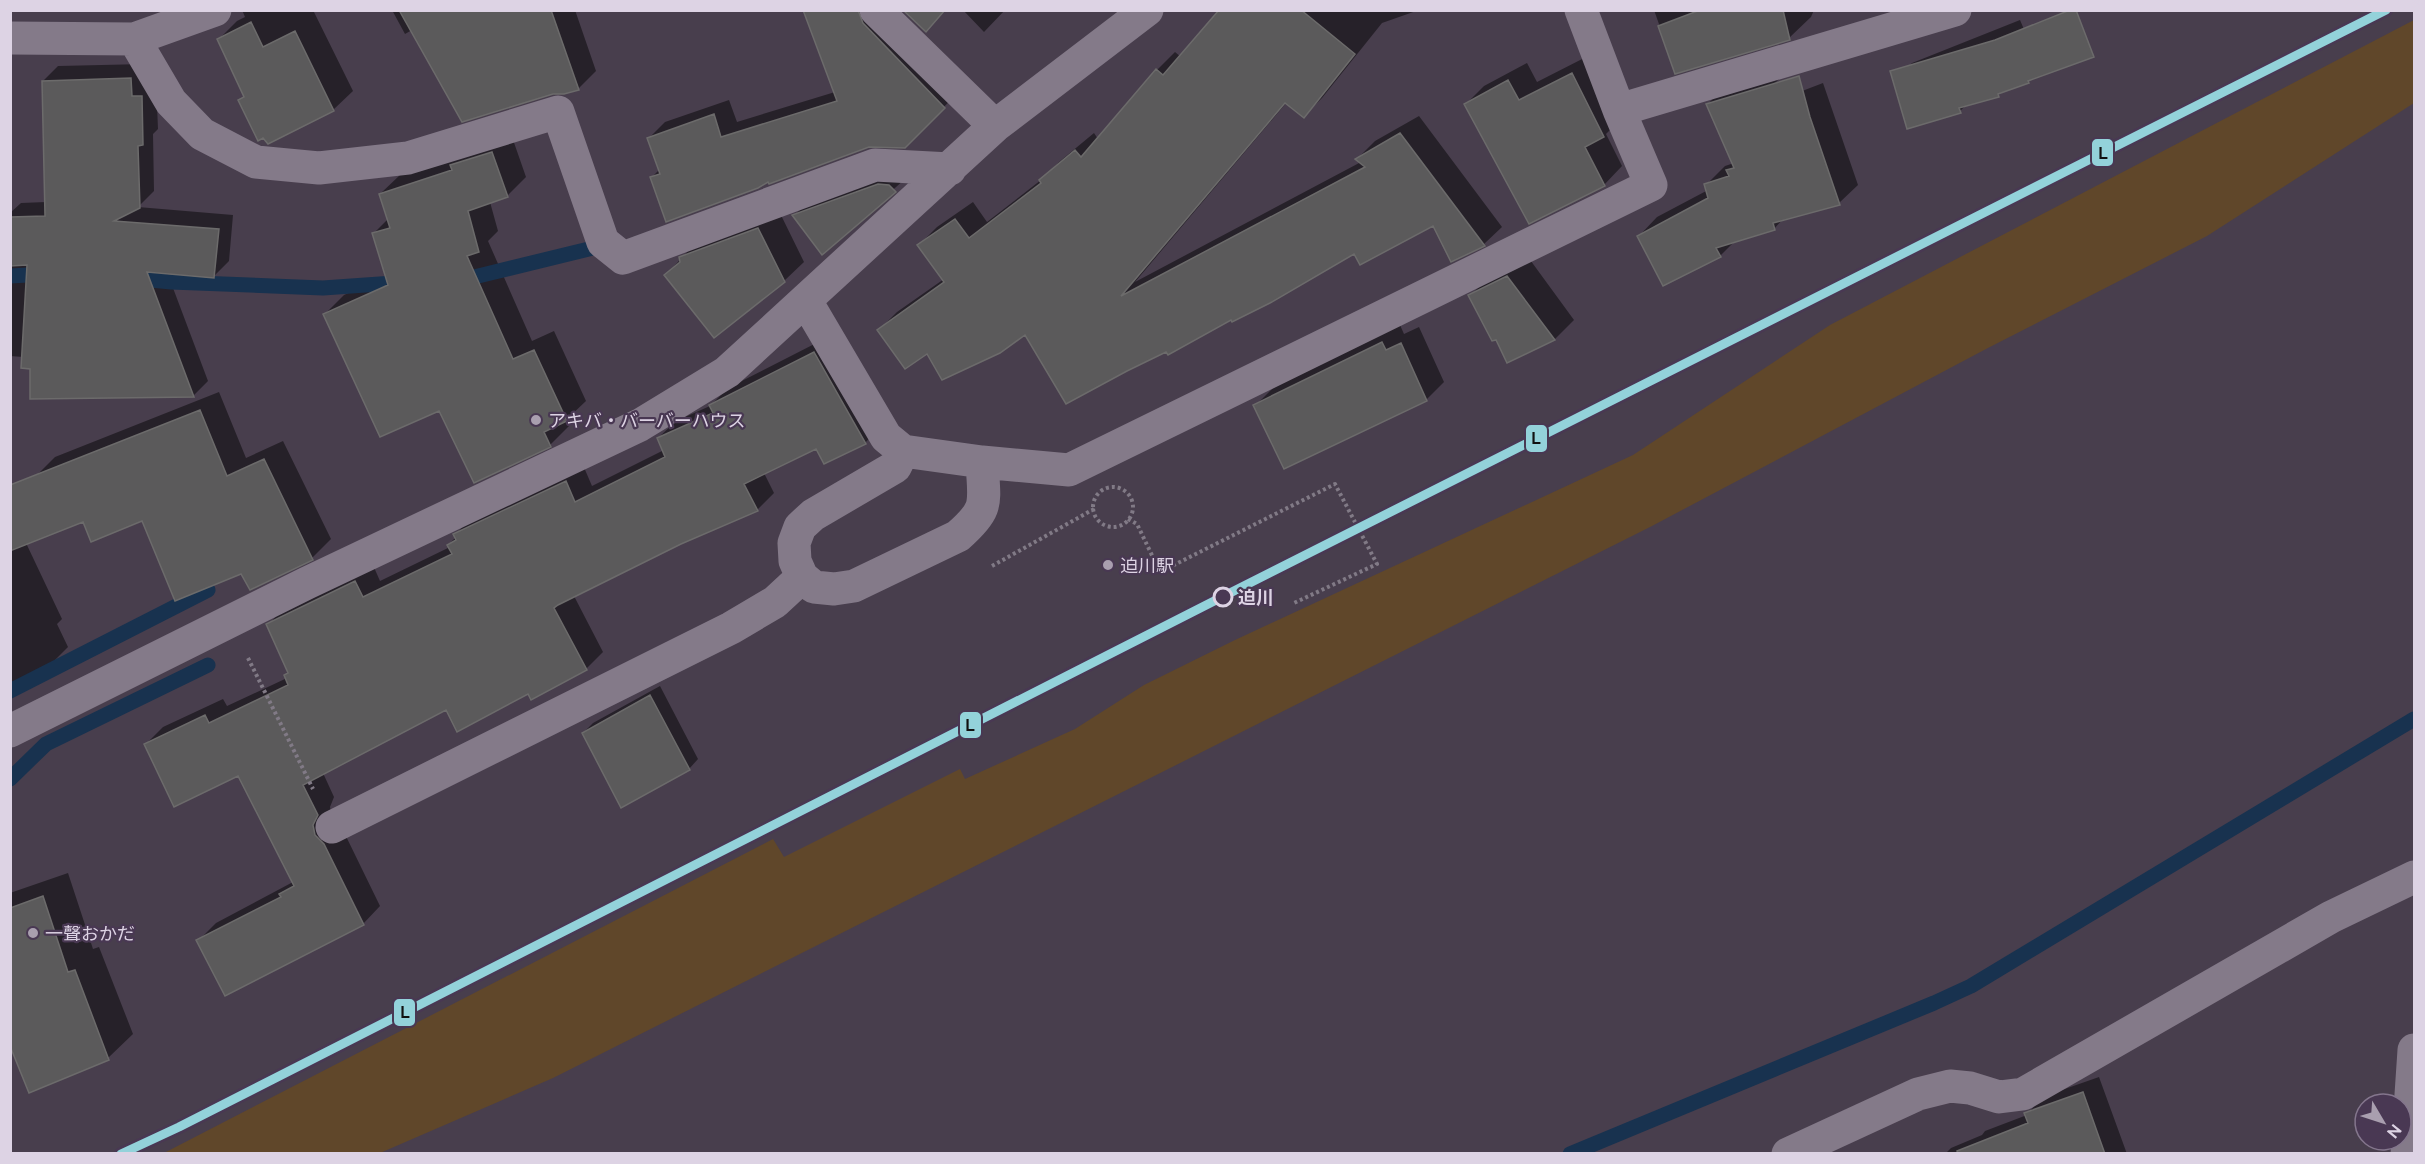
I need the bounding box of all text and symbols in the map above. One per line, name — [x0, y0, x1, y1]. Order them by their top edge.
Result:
line badge: L — [2091, 138, 2114, 167]
text: L — [2098, 144, 2108, 163]
place label: アキバ・バーバーハウス — [548, 410, 745, 431]
marker: アキバ・バーバーハウス — [529, 413, 543, 427]
line badge: L — [1525, 424, 1548, 453]
text: L — [1531, 429, 1541, 448]
place label: 迫川駅 — [1120, 555, 1174, 576]
marker: 迫川駅 — [1101, 558, 1115, 572]
marker: 迫川 — [1213, 587, 1233, 607]
place label: 迫川 — [1238, 587, 1274, 608]
line badge: L — [959, 711, 982, 739]
text: L — [965, 716, 975, 735]
place label: 一聲おかだ — [45, 923, 135, 944]
marker: 一聲おかだ — [26, 926, 40, 940]
line badge: L — [393, 998, 416, 1027]
text: L — [400, 1003, 410, 1022]
north arrow — [2353, 1092, 2413, 1152]
text: N — [2383, 1120, 2405, 1142]

